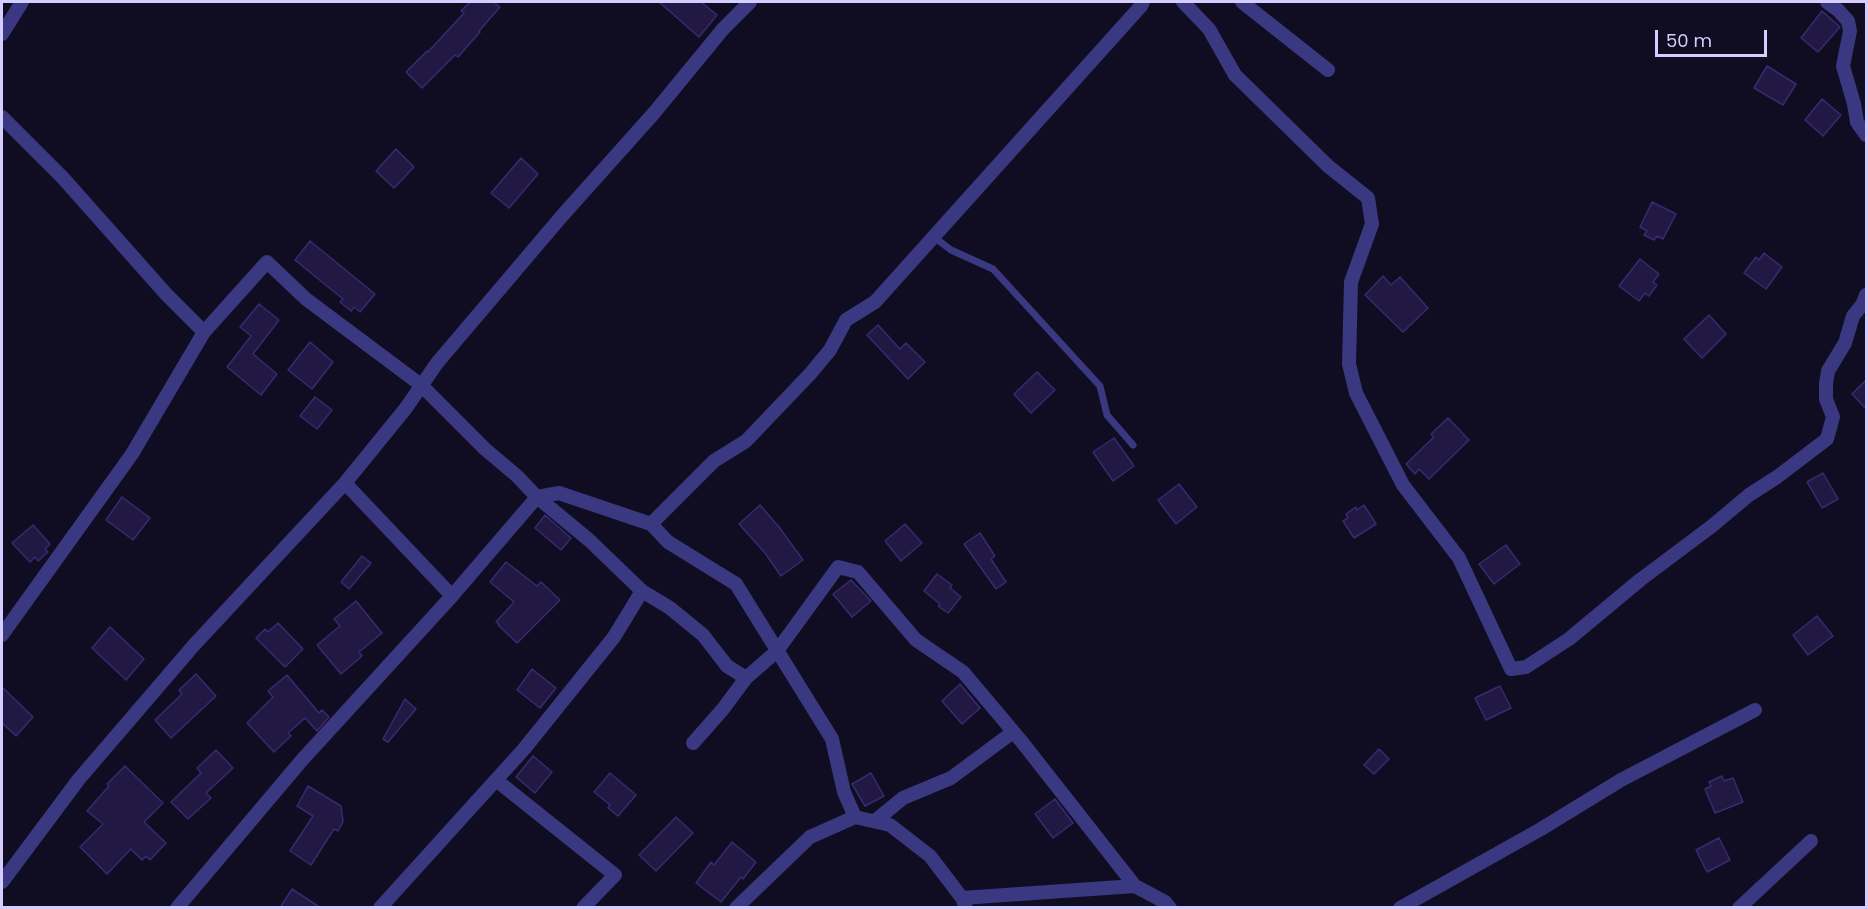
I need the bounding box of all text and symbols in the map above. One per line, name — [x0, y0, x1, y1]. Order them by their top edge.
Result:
scale bar — [1658, 18, 1770, 56]
text: 50 m — [1666, 28, 1712, 53]

